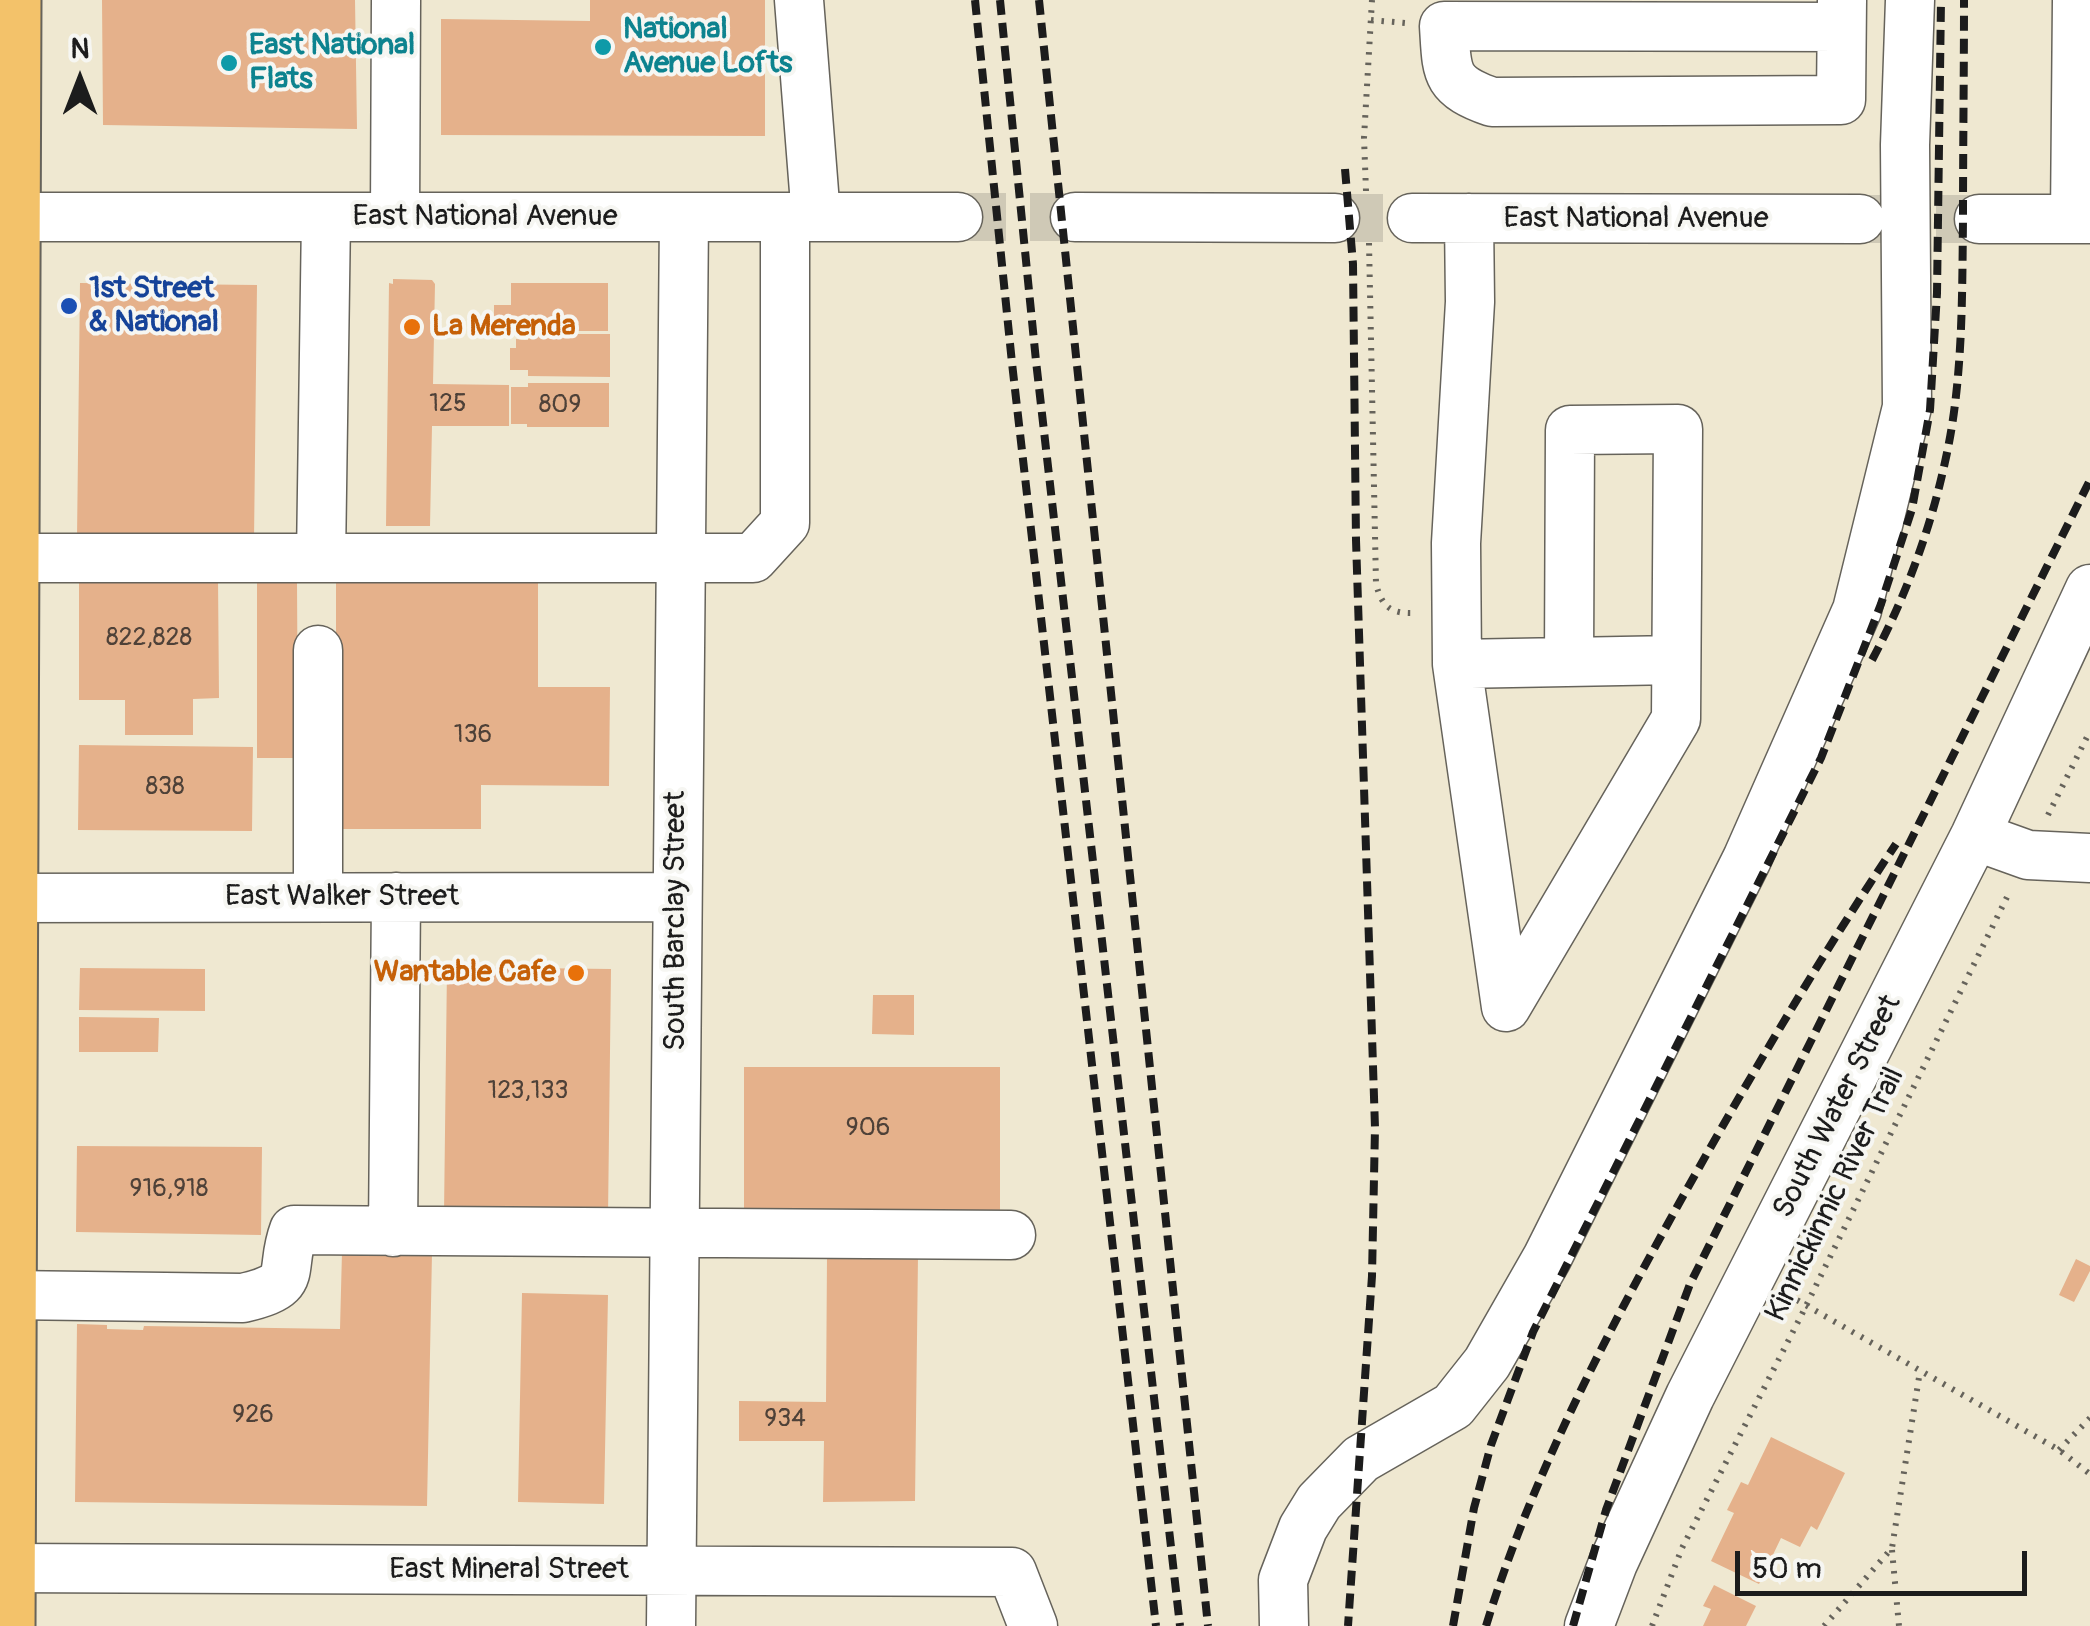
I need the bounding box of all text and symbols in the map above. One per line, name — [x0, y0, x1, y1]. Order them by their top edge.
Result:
place label: National Avenue Lofts — [623, 12, 792, 82]
place label: East National Flats — [249, 28, 415, 98]
north arrow — [30, 30, 130, 130]
text: N — [71, 32, 89, 67]
marker: National Avenue Lofts — [592, 36, 614, 58]
marker: East National Flats — [218, 52, 240, 74]
street label: East National Avenue — [353, 199, 617, 235]
street label: East National Avenue — [1504, 201, 1768, 237]
place label: 1st Street & National — [89, 271, 219, 342]
marker: 1st Street & National — [58, 295, 80, 317]
place label: La Merenda — [432, 309, 576, 345]
marker: La Merenda — [401, 316, 423, 338]
house number: 125 — [429, 390, 467, 420]
house number: 809 — [539, 391, 581, 421]
house number: 822,828 — [106, 624, 192, 654]
house number: 136 — [454, 721, 492, 751]
house number: 838 — [145, 773, 185, 803]
street label: South Barclay Street — [658, 791, 694, 1051]
street label: East Walker Street — [225, 879, 459, 915]
place label: Wantable Cafe — [374, 955, 556, 991]
marker: Wantable Cafe — [565, 962, 587, 984]
street label: South Water Street — [1766, 989, 1910, 1225]
street label: Kinnickinnic River Trail — [1759, 1062, 1913, 1328]
house number: 123,133 — [488, 1077, 568, 1107]
house number: 906 — [846, 1114, 890, 1144]
house number: 916,918 — [130, 1175, 208, 1205]
house number: 926 — [232, 1401, 274, 1431]
house number: 934 — [764, 1405, 806, 1435]
scale bar — [1740, 1531, 2032, 1593]
text: 50 m — [1752, 1550, 1822, 1587]
street label: East Mineral Street — [389, 1552, 629, 1588]

